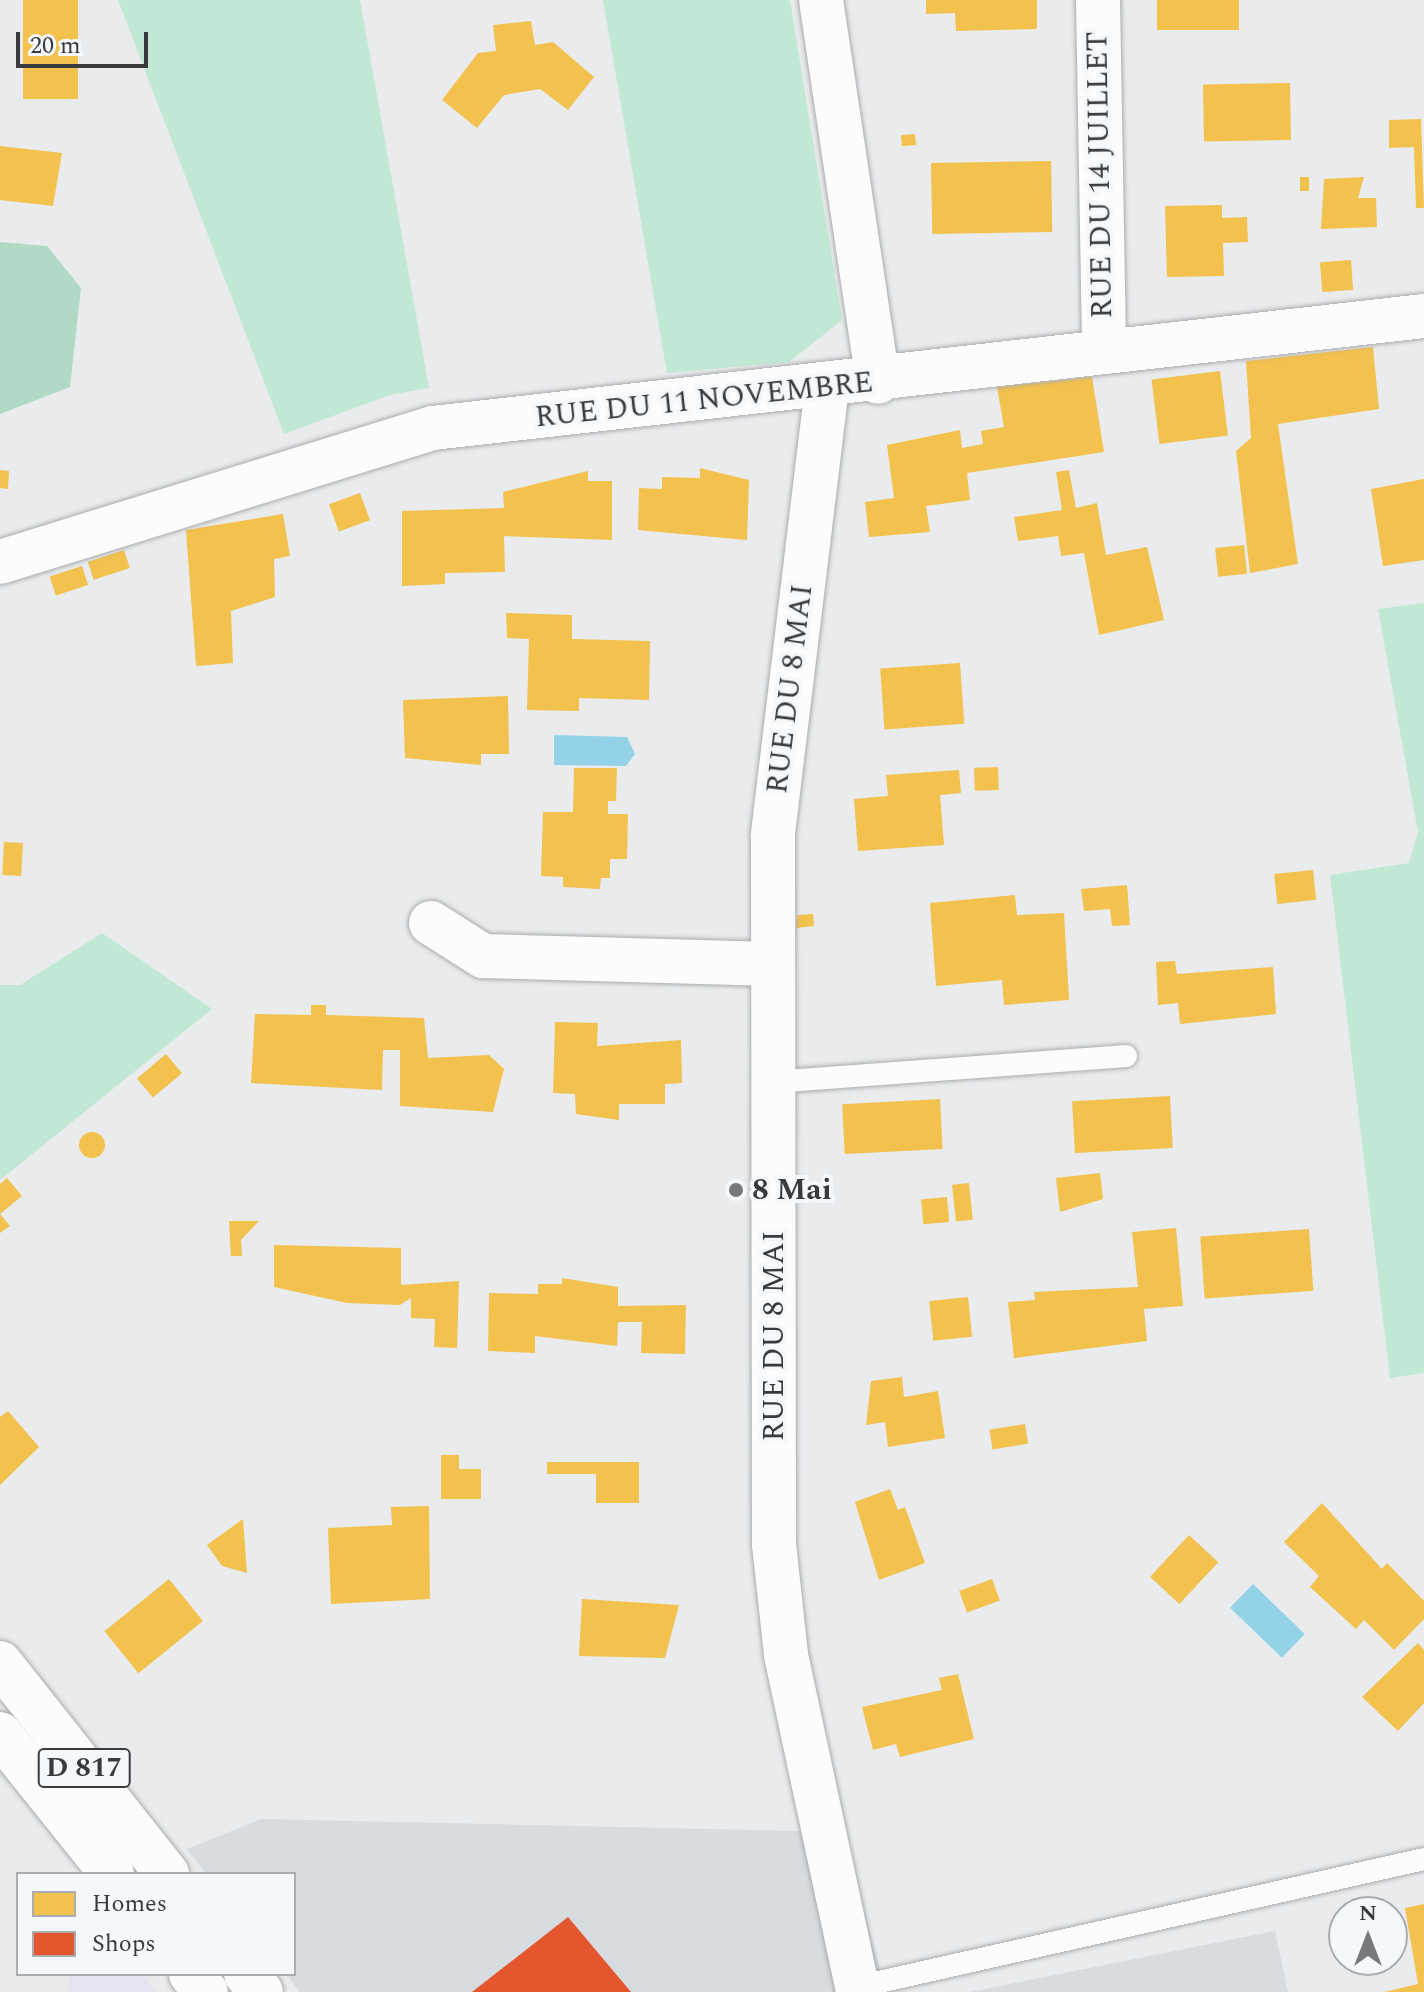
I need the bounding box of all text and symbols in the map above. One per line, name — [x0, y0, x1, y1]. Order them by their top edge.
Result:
scale bar — [20, 16, 152, 66]
text: 20 m — [30, 28, 81, 64]
street label: RUE DU 14 JUILLET — [1079, 31, 1121, 319]
street label: RUE DU 11 NOVEMBRE — [533, 364, 875, 436]
street label: RUE DU 8 MAI — [759, 582, 821, 796]
place label: 8 Mai — [752, 1172, 832, 1208]
marker: 8 Mai — [727, 1181, 745, 1199]
street label: RUE DU 8 MAI — [756, 1231, 792, 1441]
road number: D 817 — [36, 1744, 132, 1792]
legend — [16, 1872, 296, 1976]
text: Homes — [92, 1886, 167, 1922]
north arrow — [1328, 1896, 1408, 1976]
text: N — [1359, 1897, 1377, 1930]
text: Shops — [92, 1926, 156, 1962]

